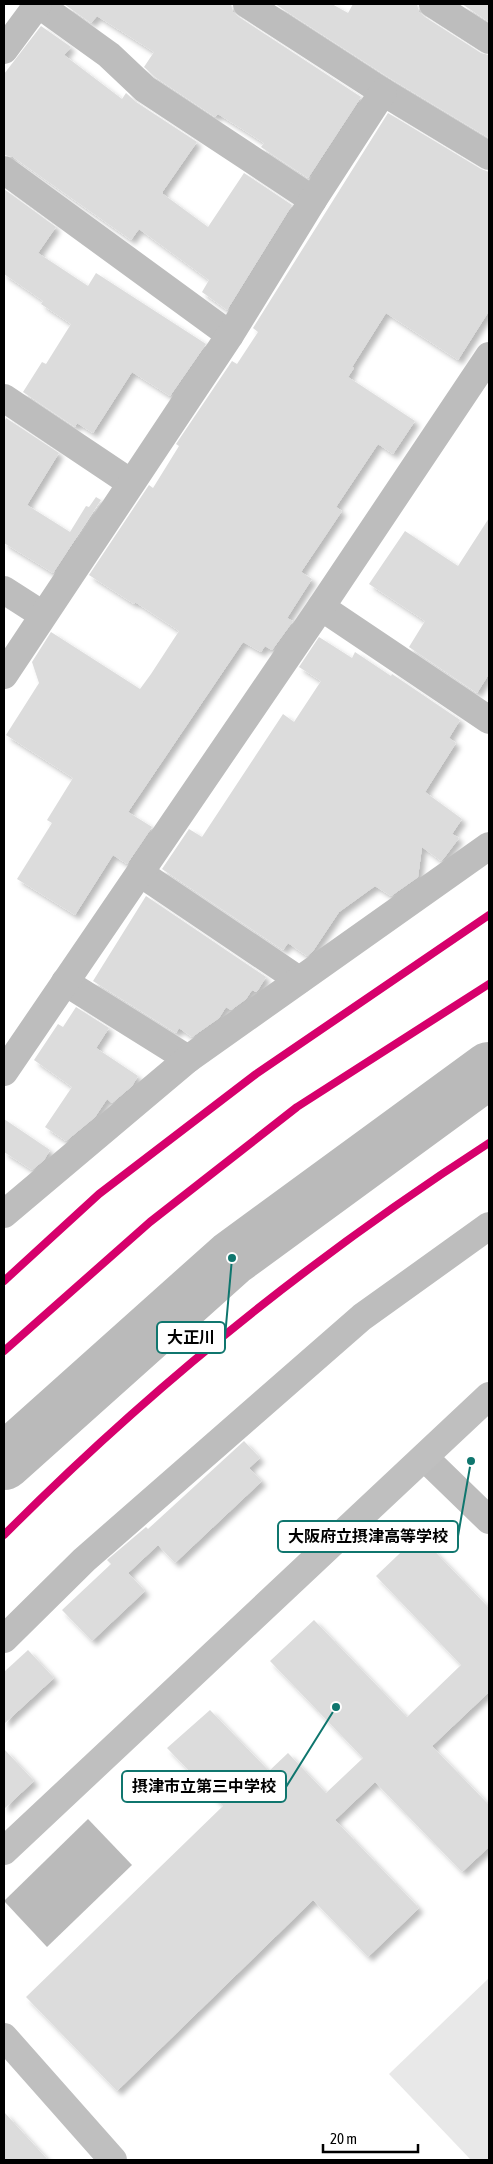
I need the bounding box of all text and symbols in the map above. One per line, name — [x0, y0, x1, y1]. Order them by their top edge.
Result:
callout: 大正川 — [157, 1322, 225, 1353]
text: 大正川 — [167, 1328, 215, 1346]
callout: 大阪府立摂津高等学校 — [278, 1521, 458, 1552]
text: 大阪府立摂津高等学校 — [288, 1527, 448, 1545]
callout: 摂津市立第三中学校 — [122, 1771, 286, 1802]
text: 摂津市立第三中学校 — [132, 1777, 276, 1795]
scale bar — [323, 2122, 418, 2154]
text: 20 m — [330, 2130, 357, 2147]

